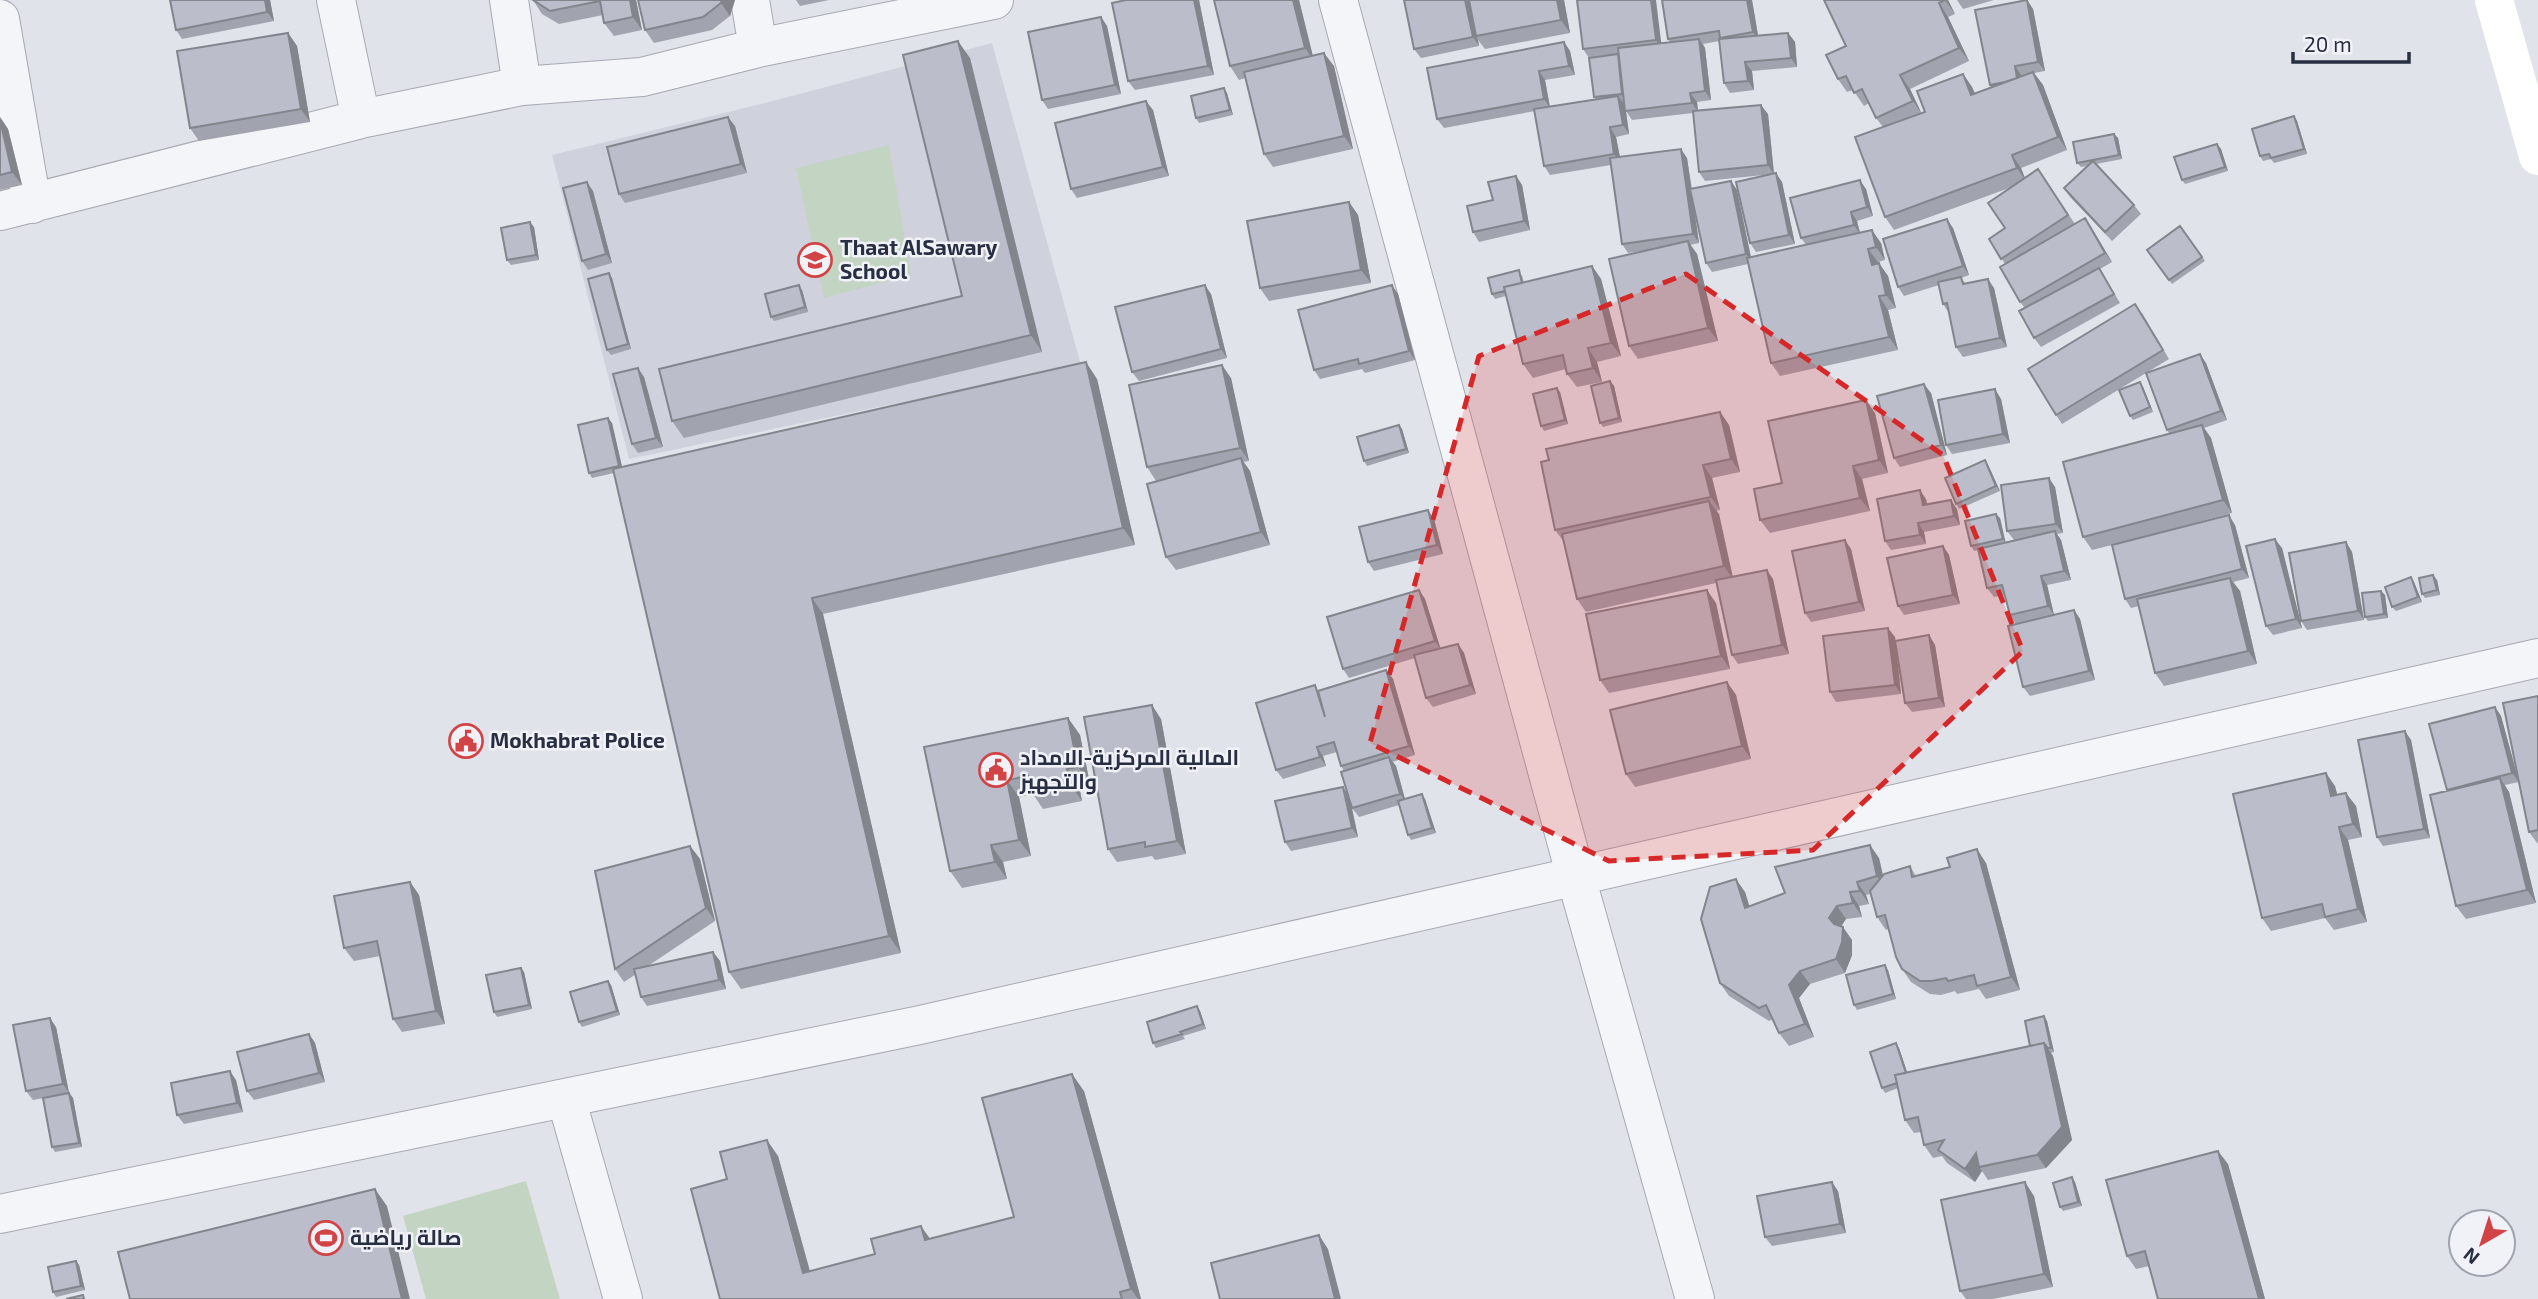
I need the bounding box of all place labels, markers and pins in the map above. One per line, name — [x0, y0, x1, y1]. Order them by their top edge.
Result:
place label: Thaat AlSawary School — [840, 234, 997, 283]
school or university icon: Thaat AlSawary School — [796, 241, 834, 279]
public building icon: Mokhabrat Police — [447, 722, 485, 760]
place label: Mokhabrat Police — [490, 727, 665, 752]
place label: المالية المركزية-الامداد والتجهيز — [1019, 744, 1239, 795]
public building icon: المالية المركزية-الامداد والتجهيز — [977, 751, 1015, 789]
sports icon: صالة رياضية — [307, 1219, 345, 1257]
place label: صالة رياضية — [350, 1224, 461, 1250]

